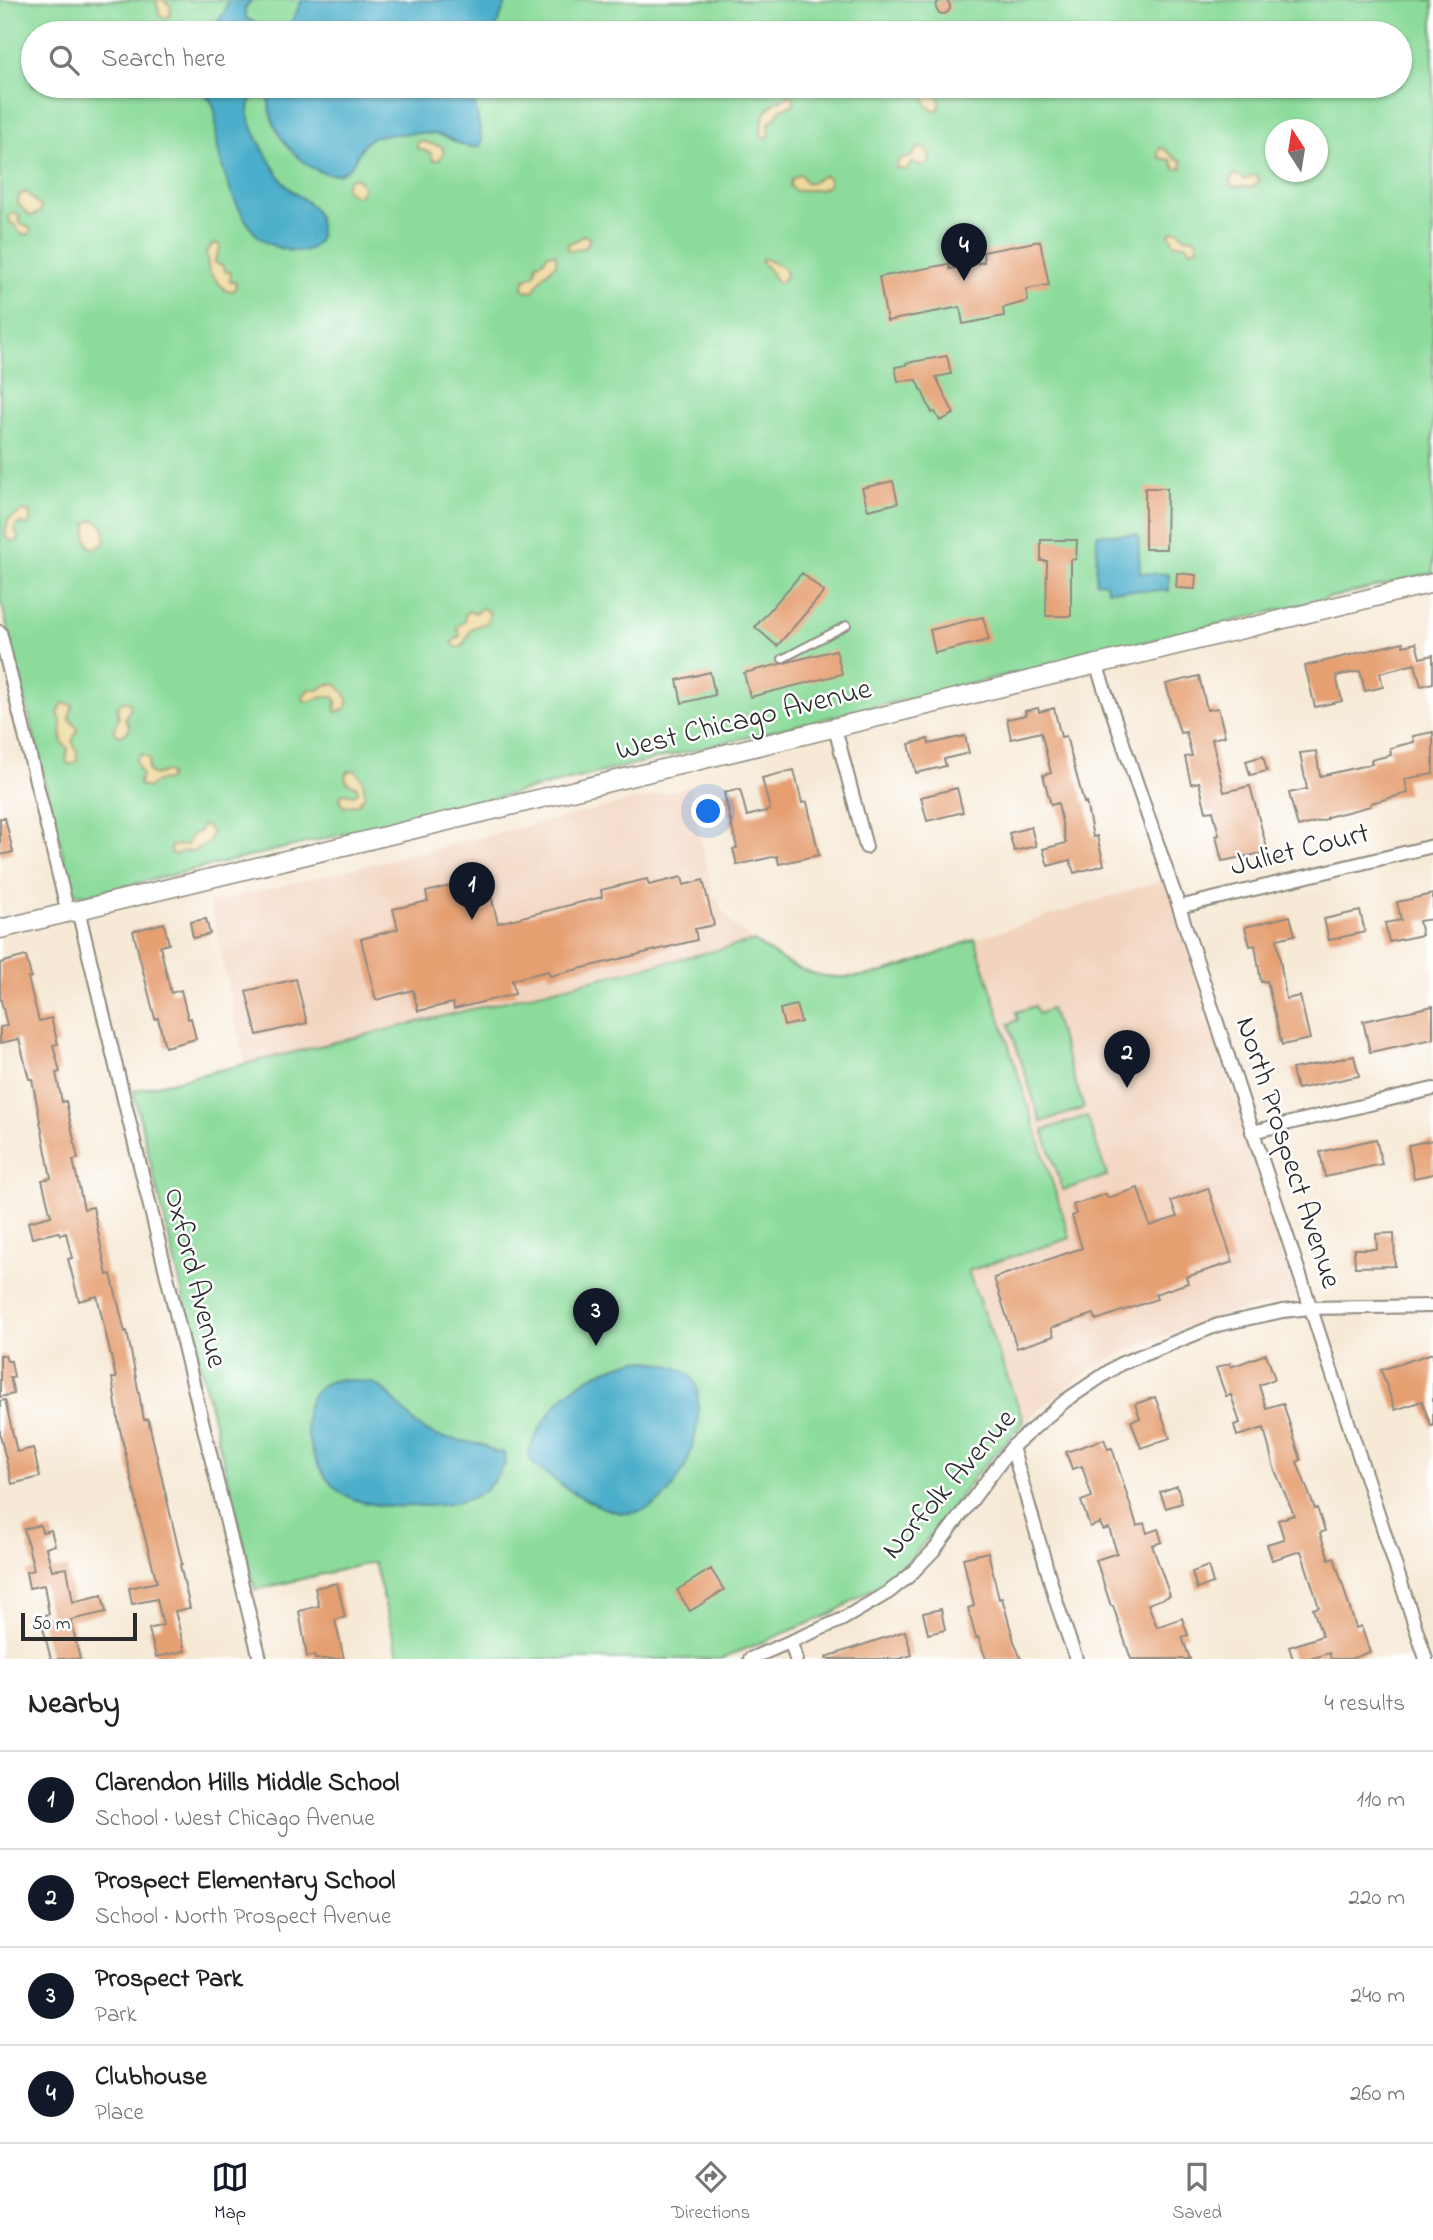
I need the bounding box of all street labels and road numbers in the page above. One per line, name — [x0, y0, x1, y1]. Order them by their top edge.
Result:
street label: West Chicago Avenue — [612, 668, 877, 774]
street label: Juliet Court — [1226, 813, 1374, 889]
street label: North Prospect Avenue — [1222, 1012, 1352, 1295]
street label: Oxford Avenue — [150, 1183, 238, 1373]
street label: Norfolk Avenue — [872, 1399, 1028, 1570]

